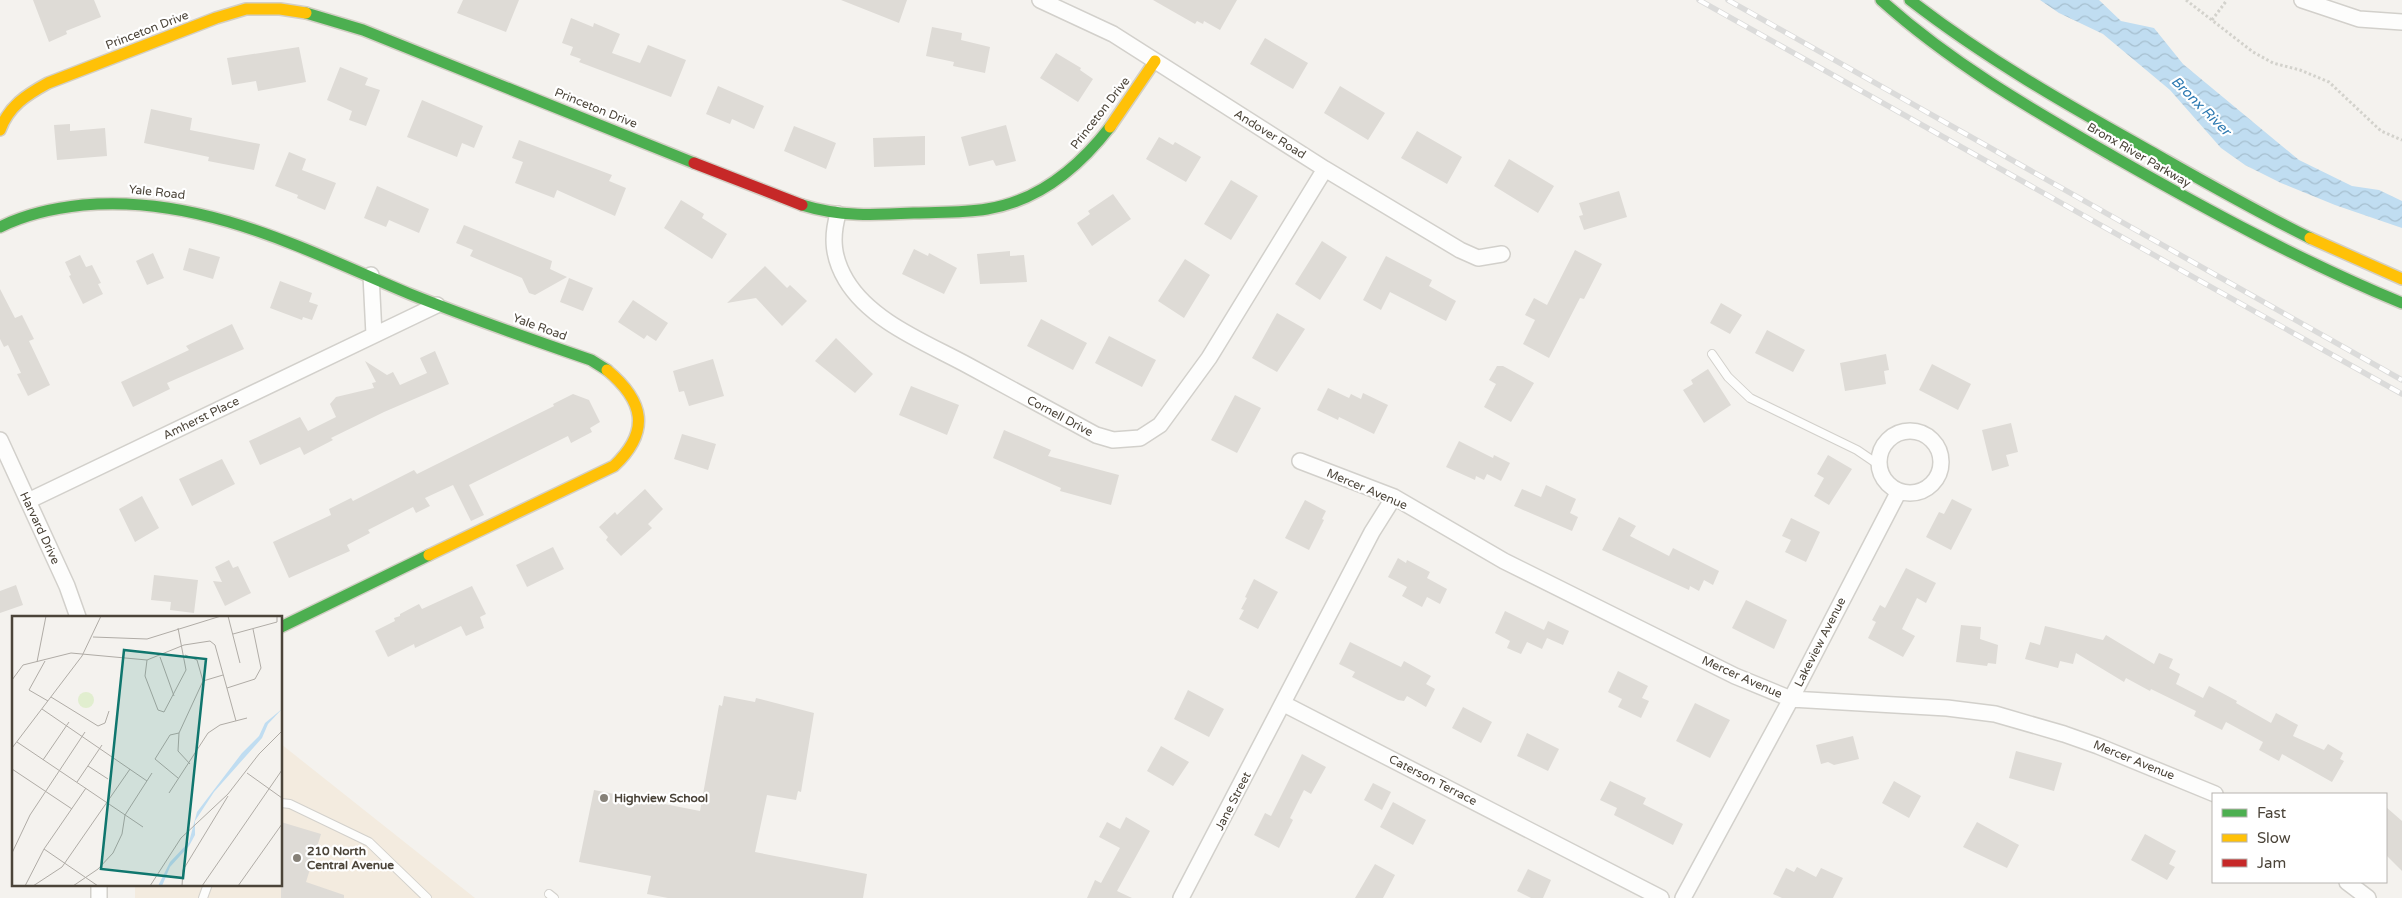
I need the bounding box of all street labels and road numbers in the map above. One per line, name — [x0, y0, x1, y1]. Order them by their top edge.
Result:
street label: Princeton Drive — [104, 8, 191, 52]
street label: Princeton Drive — [1067, 74, 1133, 152]
street label: Princeton Drive — [553, 85, 640, 131]
street label: Andover Road — [1232, 106, 1308, 162]
street label: Bronx River Parkway — [2085, 120, 2194, 191]
street label: Yale Road — [128, 182, 186, 202]
street label: Yale Road — [511, 311, 569, 343]
street label: Amherst Place — [161, 393, 241, 442]
street label: Cornell Drive — [1025, 393, 1096, 439]
street label: Mercer Avenue — [1324, 466, 1410, 512]
street label: Harvard Drive — [17, 490, 63, 567]
street label: Lakeview Avenue — [1791, 595, 1849, 689]
street label: Mercer Avenue — [1700, 653, 1785, 701]
street label: Mercer Avenue — [2091, 737, 2177, 783]
street label: Caterson Terrace — [1387, 752, 1479, 808]
street label: Jane Street — [1212, 769, 1254, 833]

